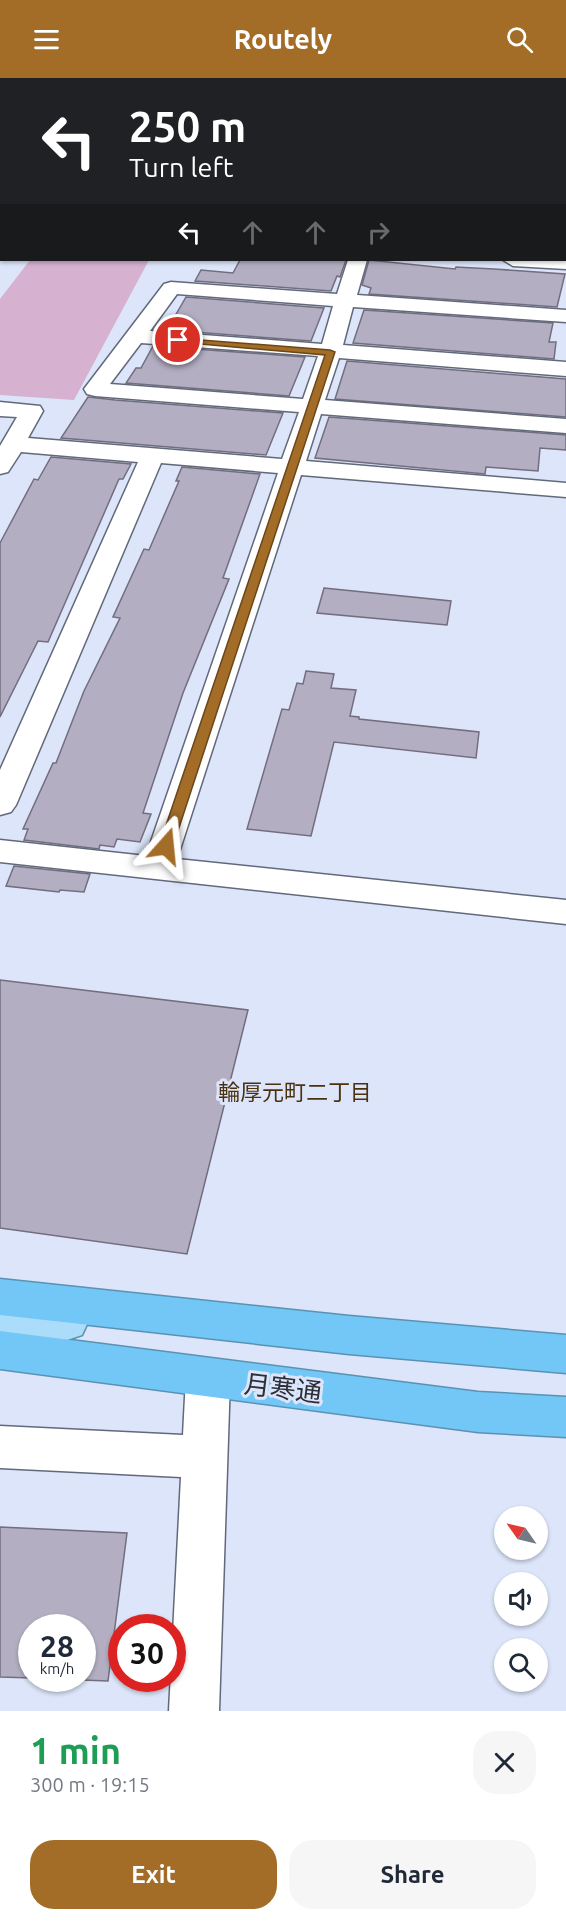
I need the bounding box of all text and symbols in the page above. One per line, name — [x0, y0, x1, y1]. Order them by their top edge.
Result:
icon: menu — [30, 23, 63, 56]
icon: search — [503, 23, 536, 56]
text: Routely — [234, 24, 332, 54]
icon: left — [30, 102, 108, 180]
text: 250 m — [129, 103, 246, 150]
text: Turn left — [129, 152, 233, 182]
icon: left — [173, 216, 206, 249]
icon: ahead — [236, 216, 269, 249]
icon: ahead — [299, 216, 332, 249]
icon: right — [362, 216, 395, 249]
pin — [152, 314, 203, 365]
icon: arrive — [161, 323, 194, 356]
position arrow — [134, 814, 198, 878]
district label: 輪厚元町二丁目 — [218, 1079, 372, 1104]
street label: 月寒通 — [243, 1369, 323, 1407]
north arrow — [494, 1506, 548, 1560]
map controls — [494, 1506, 548, 1692]
button: sound — [494, 1572, 548, 1626]
speed limit sign: 30 — [108, 1614, 186, 1692]
text: 28 — [40, 1629, 74, 1663]
button: search — [494, 1638, 548, 1692]
text: km/h — [40, 1660, 74, 1677]
text: 1 min — [30, 1730, 121, 1771]
button: close — [473, 1731, 536, 1794]
text: 300 m · 19:15 — [30, 1773, 150, 1796]
button: Exit — [30, 1840, 277, 1909]
button: Share — [289, 1840, 536, 1909]

